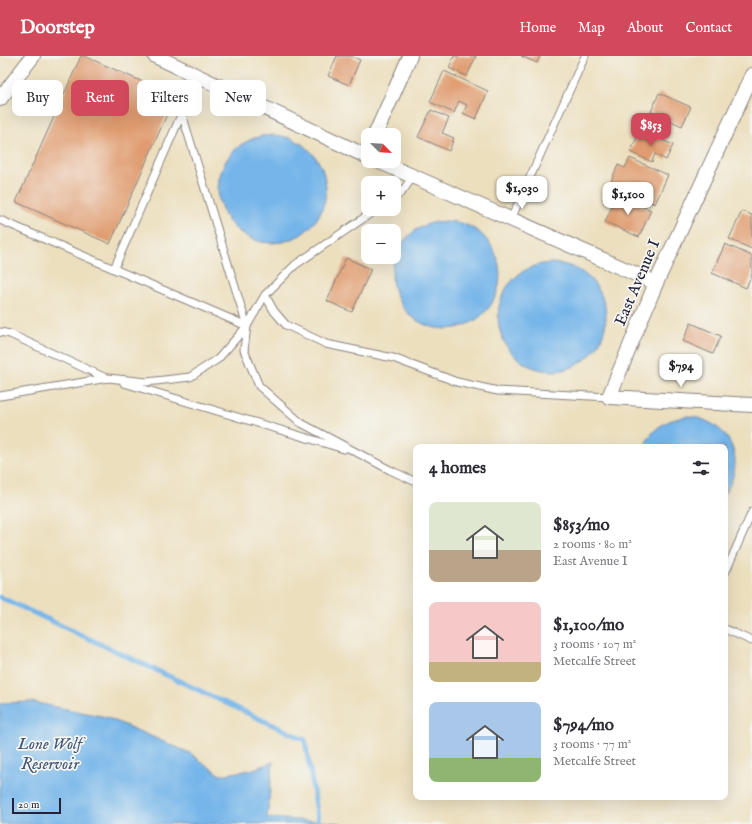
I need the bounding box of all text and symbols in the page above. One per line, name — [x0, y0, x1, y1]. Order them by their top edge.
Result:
text: Doorstep — [20, 16, 95, 40]
text: Home — [520, 19, 556, 37]
text: Map — [578, 19, 605, 37]
text: About — [627, 19, 663, 37]
text: Contact — [685, 19, 732, 37]
chip: Buy — [12, 80, 63, 116]
chip: Rent — [71, 80, 129, 116]
chip: Filters — [137, 80, 202, 116]
chip: New — [210, 80, 266, 116]
pin: $853 — [627, 113, 675, 147]
text: $853 — [640, 117, 662, 134]
north arrow — [361, 128, 401, 168]
map controls — [361, 128, 401, 264]
button: + — [361, 176, 401, 216]
pin: $1,030 — [489, 176, 555, 210]
text: $1,030 — [505, 180, 539, 197]
pin: $1,100 — [595, 182, 661, 216]
text: $1,100 — [611, 186, 645, 203]
button: − — [361, 224, 401, 264]
street label: East Avenue I — [611, 237, 665, 329]
pin: $794 — [657, 354, 705, 388]
text: $794 — [668, 358, 694, 375]
icon: filters — [690, 457, 712, 479]
text: 4 homes — [429, 458, 486, 479]
text: $853/mo — [553, 515, 610, 536]
icon: home — [461, 518, 509, 566]
text: 2 rooms · 80 m² — [553, 536, 632, 553]
text: East Avenue I — [553, 553, 628, 570]
text: $1,100/mo — [553, 615, 624, 636]
icon: home — [461, 618, 509, 666]
text: 3 rooms · 107 m² — [553, 636, 636, 653]
text: Metcalfe Street — [553, 653, 636, 670]
text: $794/mo — [553, 715, 614, 736]
icon: home — [461, 718, 509, 766]
water label: Lone Wolf Reservoir — [17, 734, 86, 775]
text: 3 rooms · 77 m² — [553, 736, 631, 753]
text: Metcalfe Street — [553, 753, 636, 770]
scale bar — [12, 796, 61, 815]
text: 20 m — [18, 798, 39, 812]

